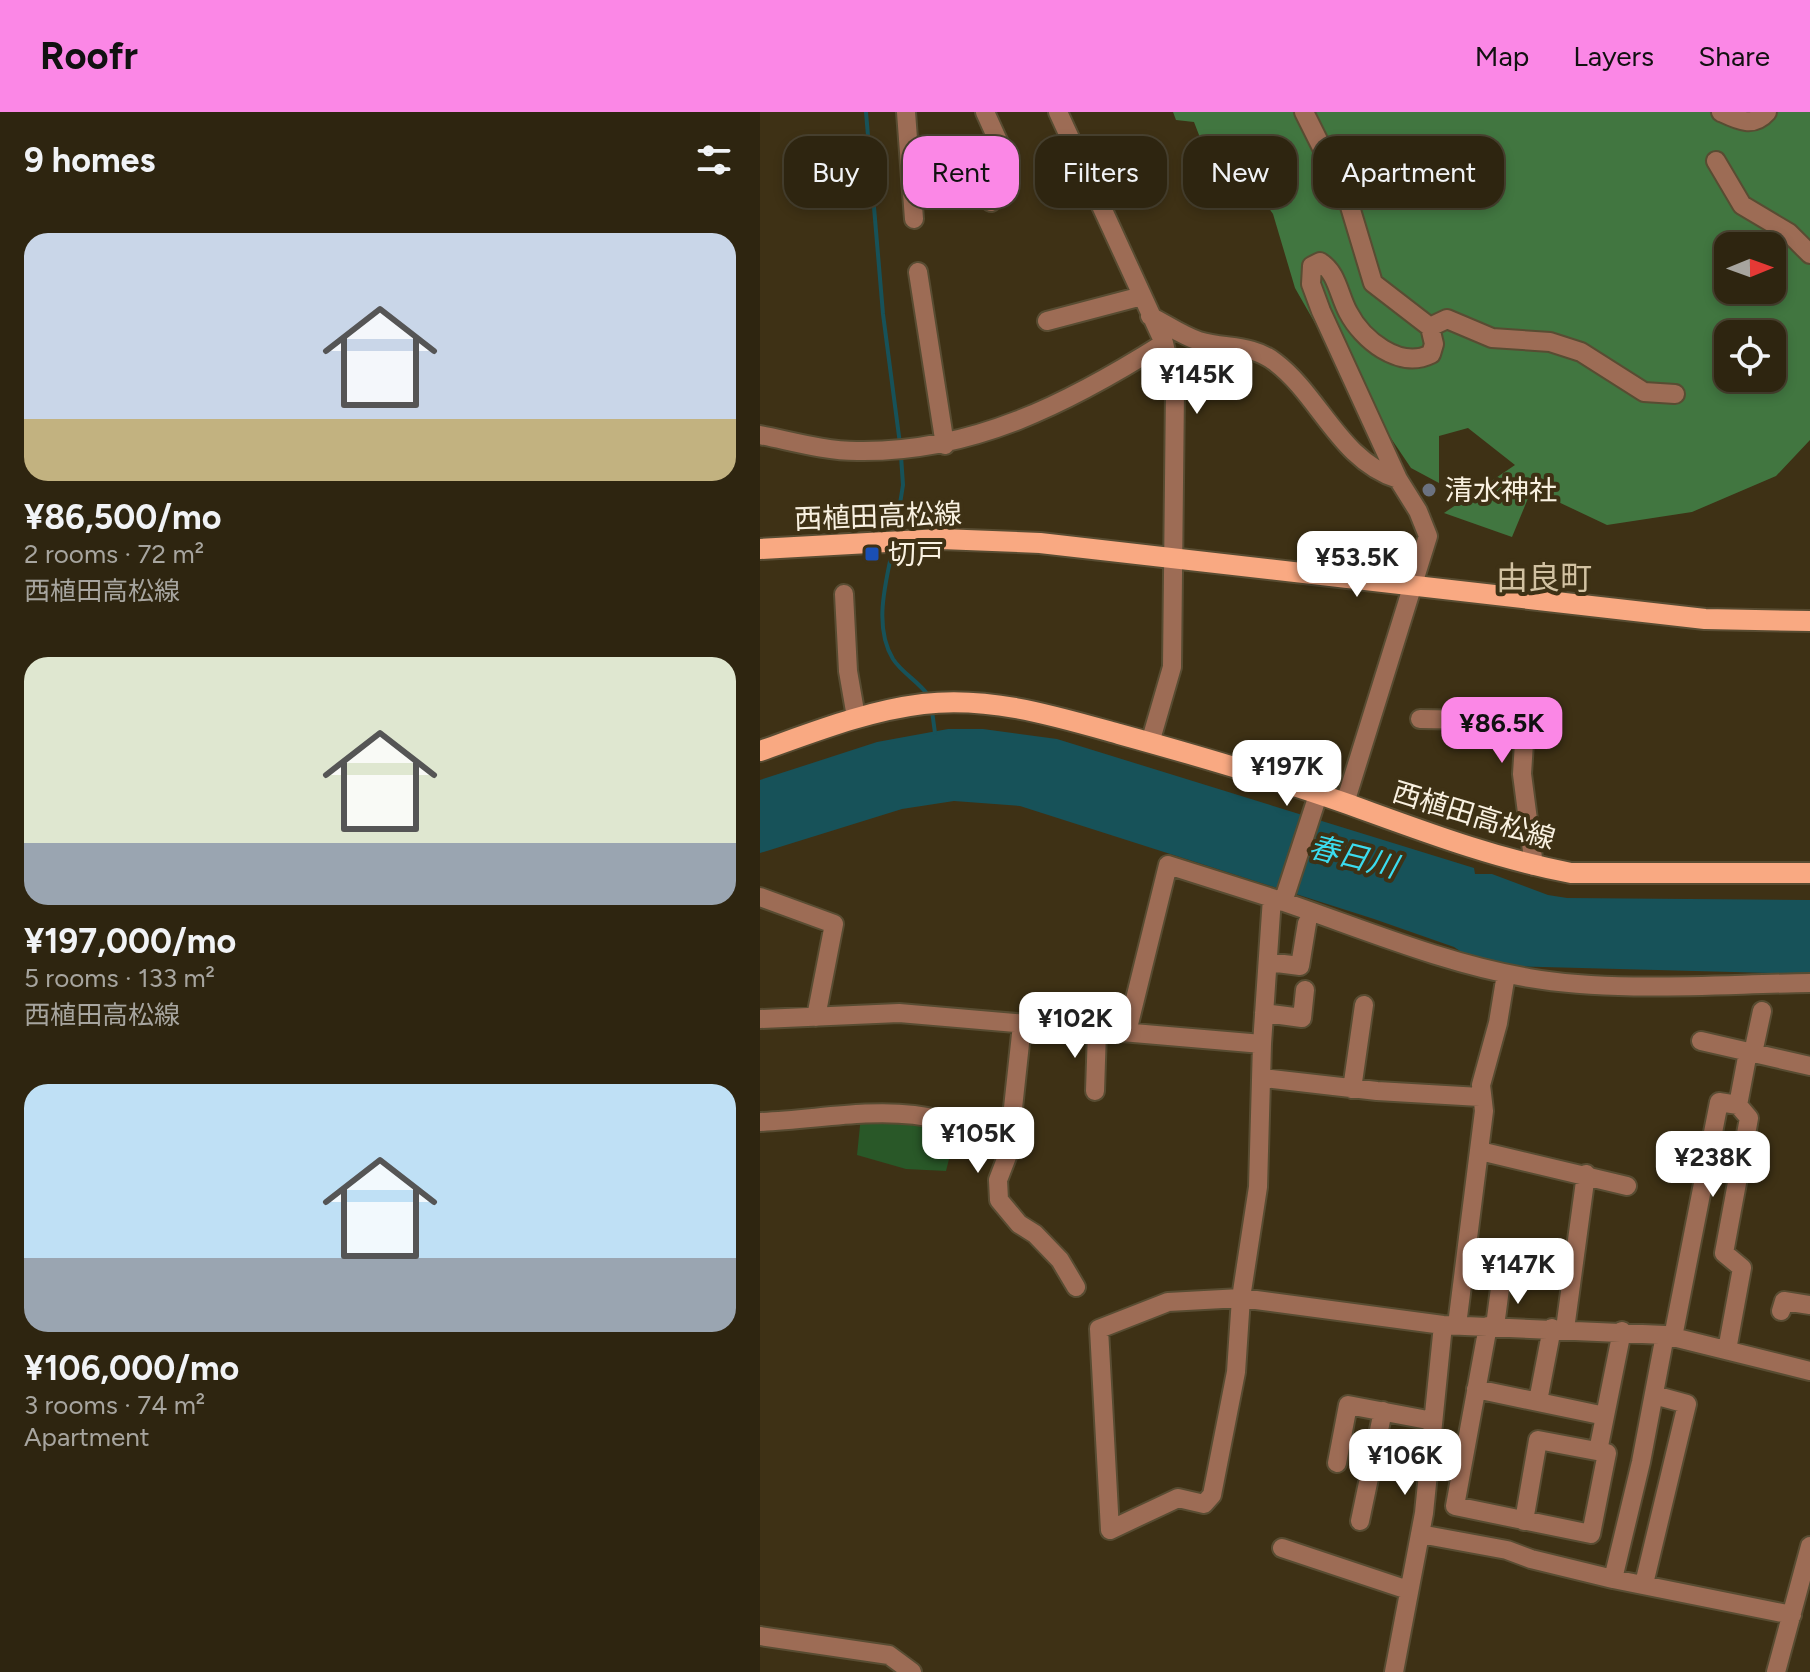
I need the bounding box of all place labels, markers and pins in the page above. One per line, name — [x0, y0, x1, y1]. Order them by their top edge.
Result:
pin: ¥145K — [1141, 348, 1253, 416]
place label: 清水神社 — [1445, 473, 1557, 507]
marker: 清水神社 — [1420, 481, 1438, 499]
pin: ¥53.5K — [1292, 531, 1422, 599]
place label: 切戸 — [888, 537, 944, 571]
marker: 切戸 — [863, 545, 881, 563]
pin: ¥86.5K — [1437, 697, 1567, 765]
pin: ¥197K — [1231, 740, 1343, 808]
pin: ¥102K — [1019, 992, 1131, 1060]
pin: ¥105K — [922, 1107, 1034, 1175]
pin: ¥238K — [1657, 1131, 1769, 1199]
pin: ¥147K — [1462, 1238, 1574, 1306]
pin: ¥106K — [1349, 1429, 1461, 1497]

